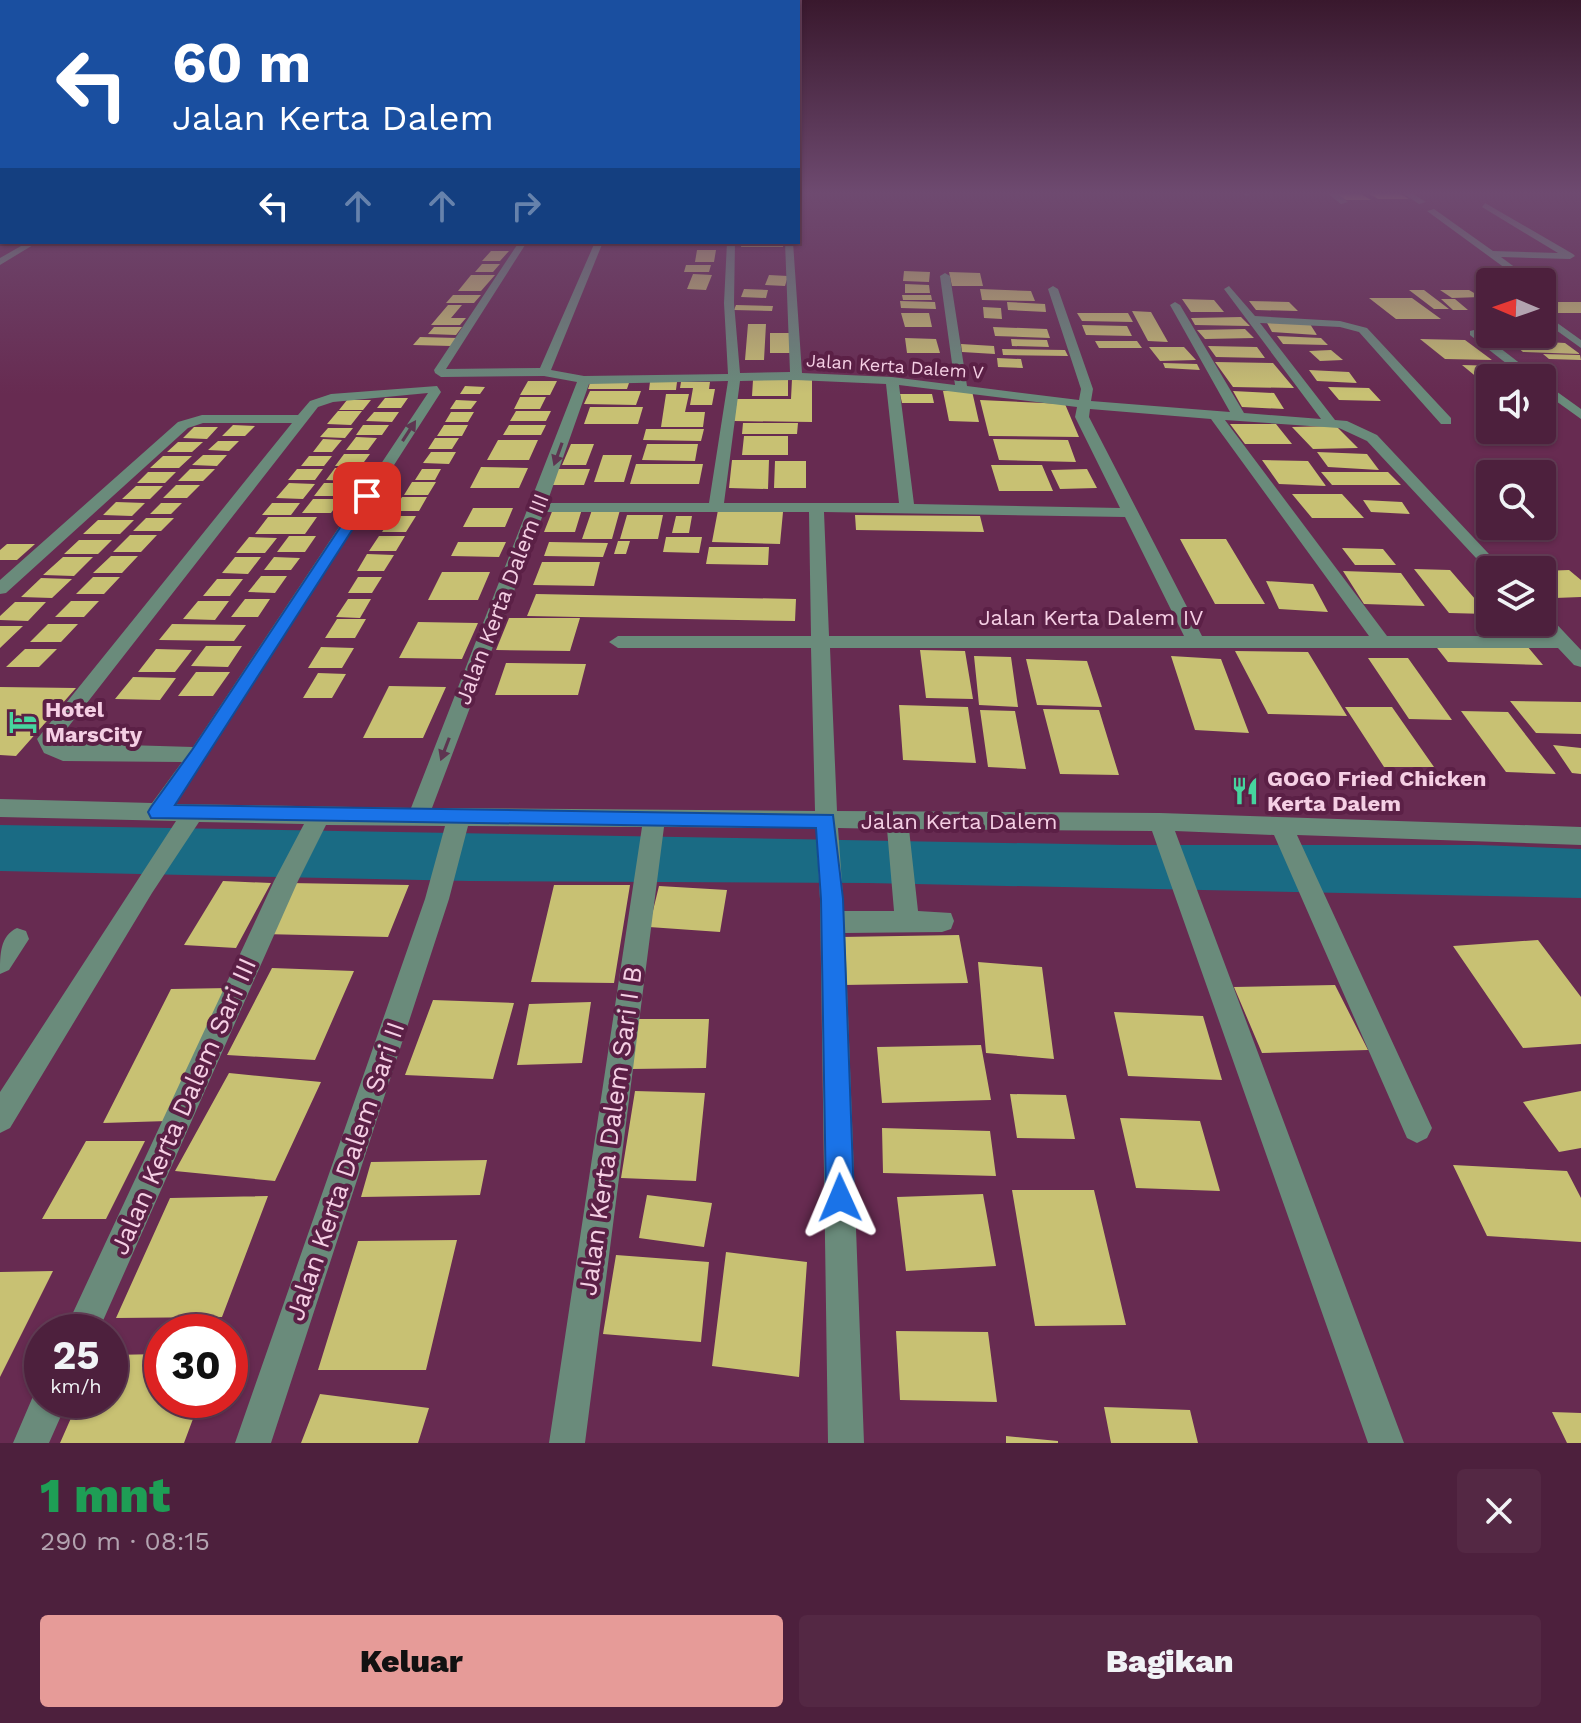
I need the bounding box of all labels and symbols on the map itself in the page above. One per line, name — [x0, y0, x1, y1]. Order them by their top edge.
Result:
north arrow — [1476, 268, 1556, 348]
street label: Jalan Kerta Dalem V — [805, 349, 985, 383]
one-way arrow — [401, 421, 416, 442]
one-way arrow — [551, 442, 563, 466]
pin — [333, 462, 401, 530]
street label: Jalan Kerta Dalem III — [450, 490, 554, 708]
street label: Jalan Kerta Dalem IV — [979, 605, 1203, 630]
place label: Hotel MarsCity — [45, 697, 143, 747]
hotel icon: Hotel MarsCity — [8, 707, 38, 737]
one-way arrow — [438, 737, 451, 761]
place label: GOGO Fried Chicken Kerta Dalem — [1267, 766, 1486, 816]
restaurant icon: GOGO Fried Chicken Kerta Dalem — [1230, 776, 1260, 806]
street label: Jalan Kerta Dalem — [861, 809, 1057, 834]
street label: Jalan Kerta Dalem Sari III — [104, 953, 262, 1259]
street label: Jalan Kerta Dalem Sari I B — [572, 964, 648, 1298]
street label: Jalan Kerta Dalem Sari II — [280, 1018, 410, 1324]
position arrow — [798, 1156, 882, 1240]
speed limit sign: 30 — [144, 1314, 248, 1418]

